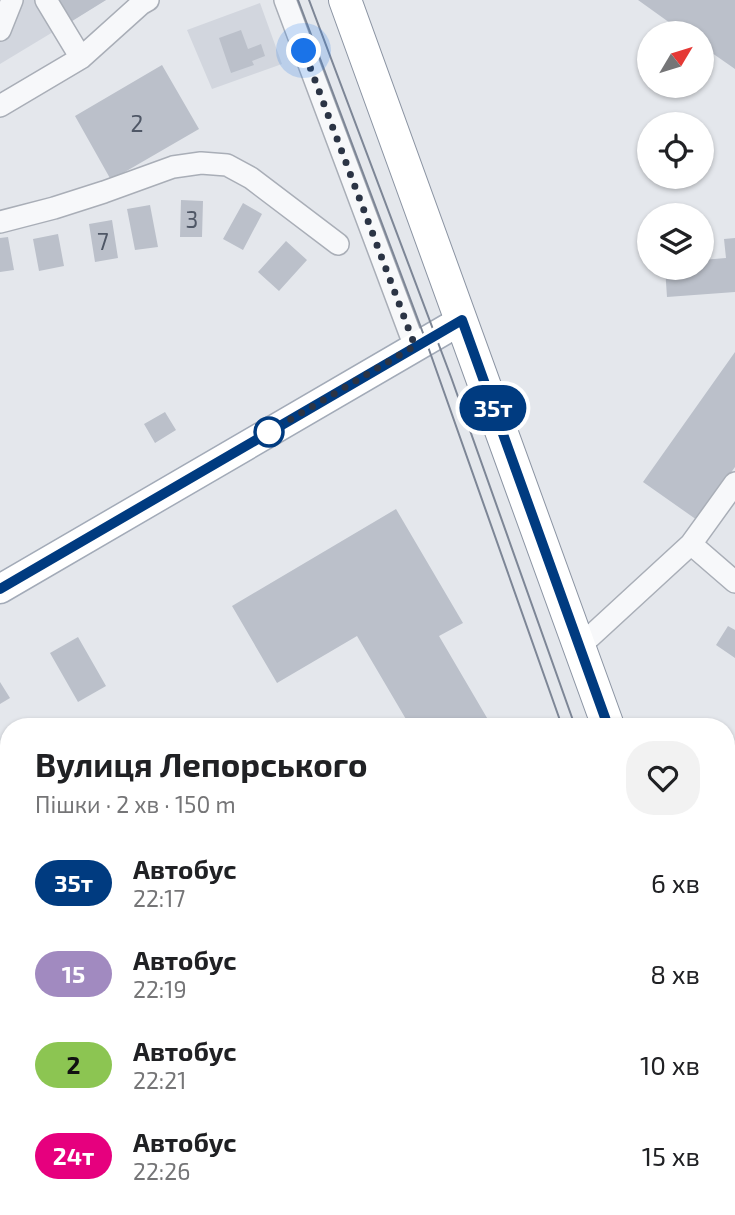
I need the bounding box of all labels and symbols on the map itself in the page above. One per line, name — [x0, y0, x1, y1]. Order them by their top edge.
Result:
north arrow — [637, 21, 714, 98]
your location — [286, 33, 321, 68]
house number: 2 — [131, 109, 143, 137]
house number: 3 — [186, 205, 198, 233]
house number: 7 — [97, 227, 109, 255]
line badge: 35т — [453, 385, 533, 431]
unlabelled marker — [254, 417, 284, 447]

